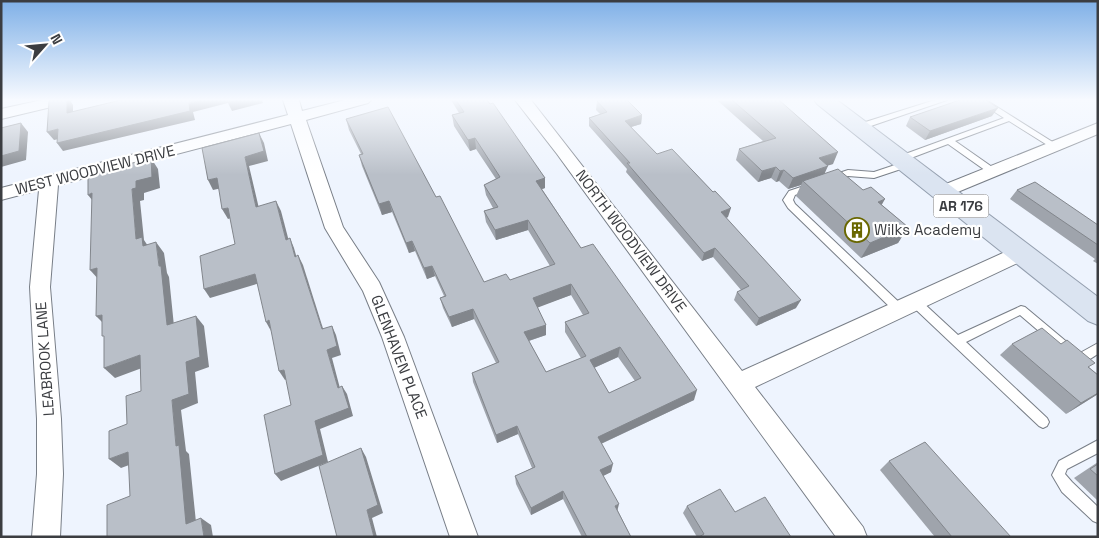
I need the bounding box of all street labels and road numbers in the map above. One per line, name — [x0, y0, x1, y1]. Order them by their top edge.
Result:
street label: WEST WOODVIEW DRIVE — [13, 140, 177, 199]
street label: NORTH WOODVIEW DRIVE — [572, 166, 691, 316]
road number: AR 176 — [934, 195, 988, 218]
street label: GLENHAVEN PLACE — [367, 292, 432, 421]
street label: LEABROOK LANE — [31, 301, 58, 417]

